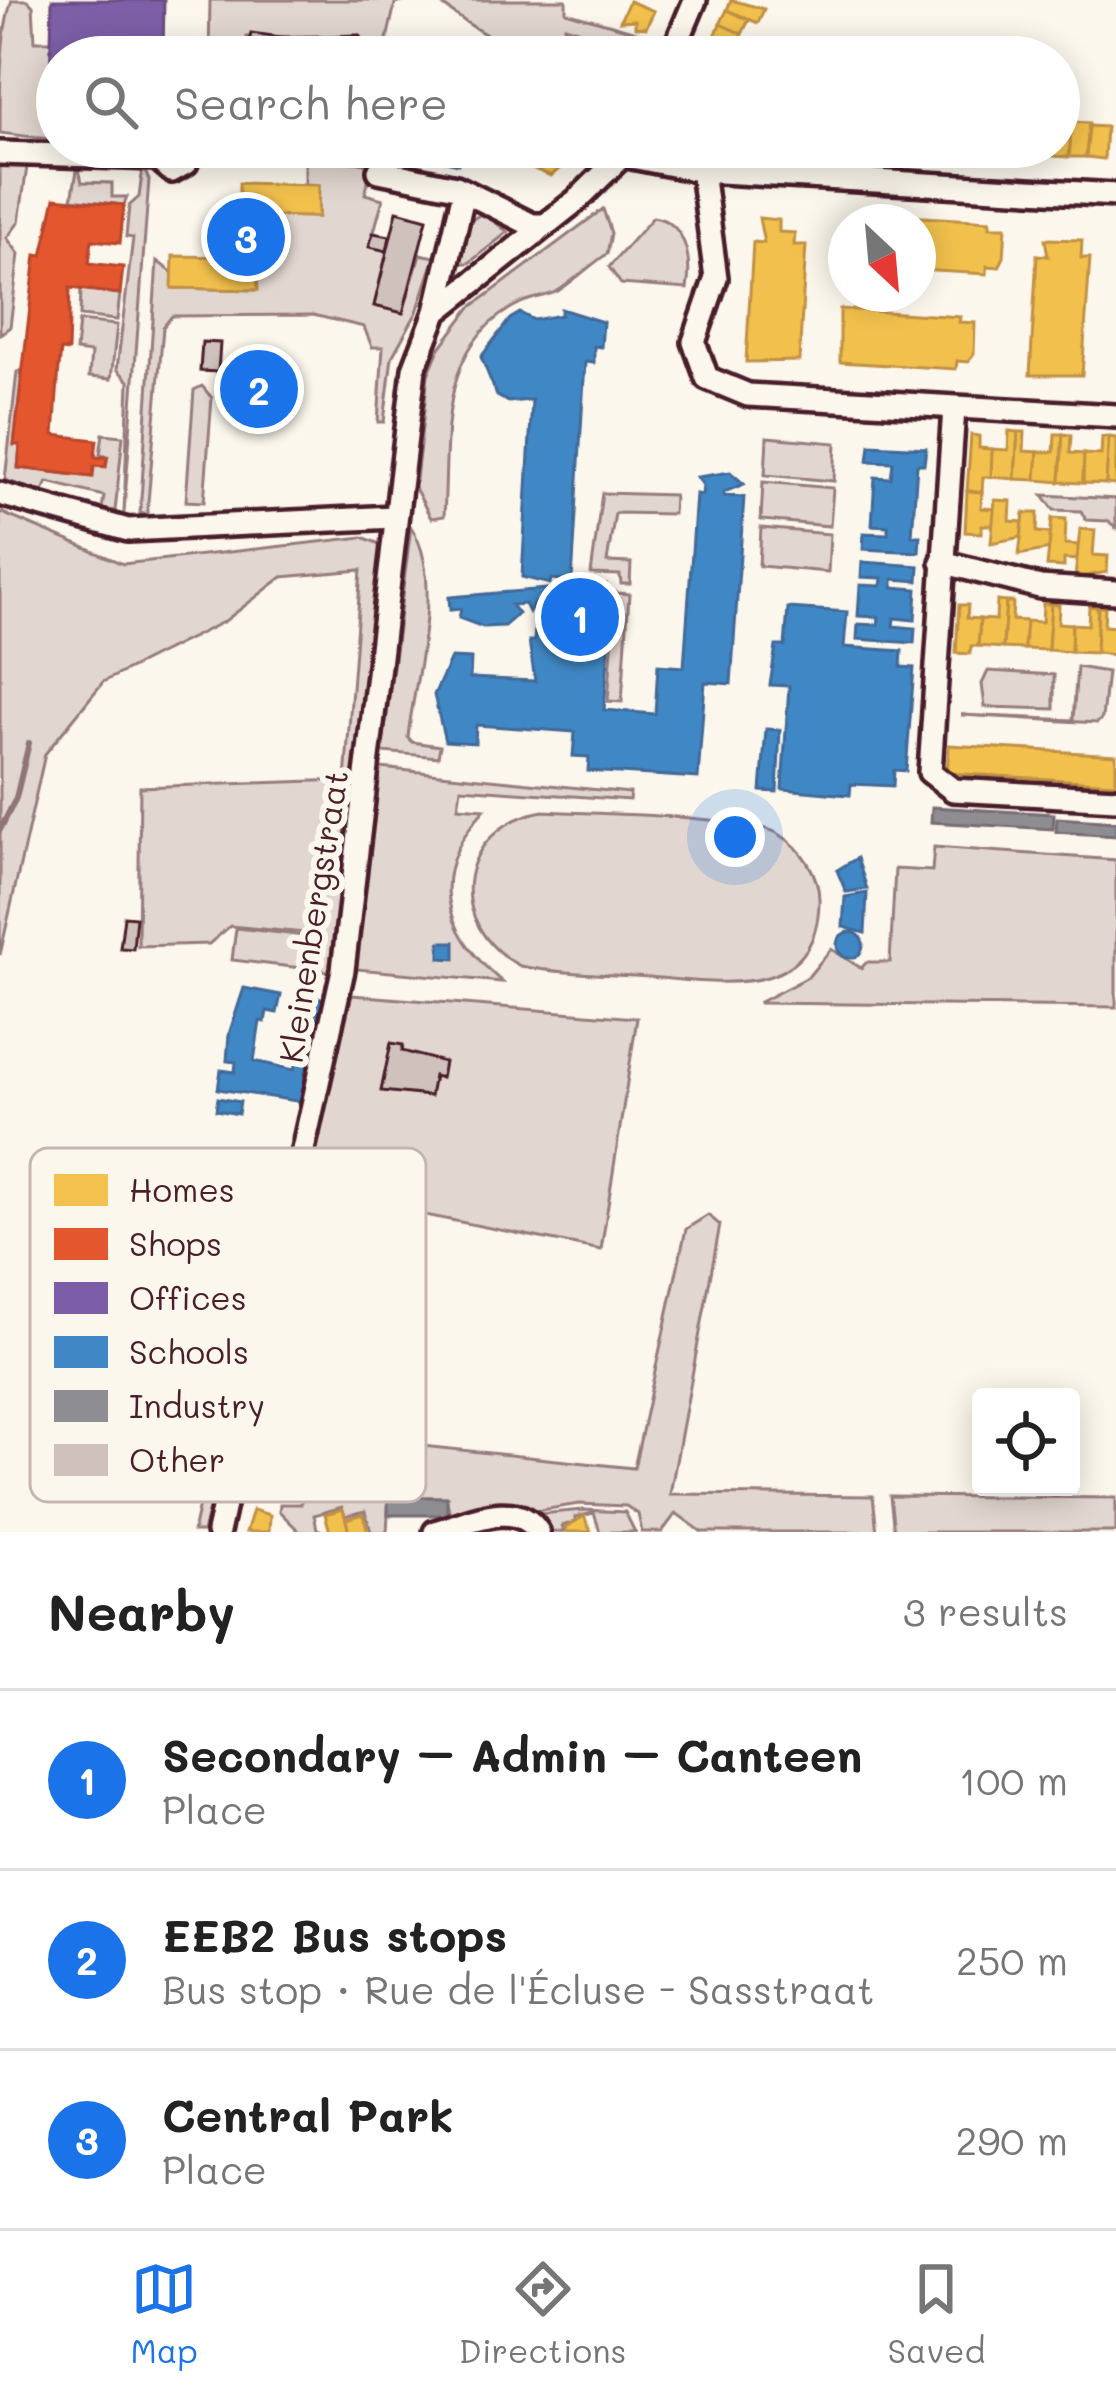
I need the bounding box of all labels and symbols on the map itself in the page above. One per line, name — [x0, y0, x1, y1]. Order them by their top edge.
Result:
pin: 3 — [207, 192, 285, 282]
north arrow — [828, 204, 936, 312]
pin: 2 — [220, 344, 298, 434]
pin: 1 — [541, 572, 619, 662]
street label: Kleinenbergstraat — [268, 767, 356, 1065]
your location — [705, 807, 765, 867]
legend — [30, 1148, 426, 1502]
text: Homes — [129, 1167, 235, 1210]
text: Shops — [129, 1221, 222, 1264]
text: Offices — [129, 1275, 247, 1318]
text: Schools — [129, 1329, 249, 1372]
text: Industry — [129, 1383, 265, 1427]
text: Other — [129, 1437, 225, 1480]

